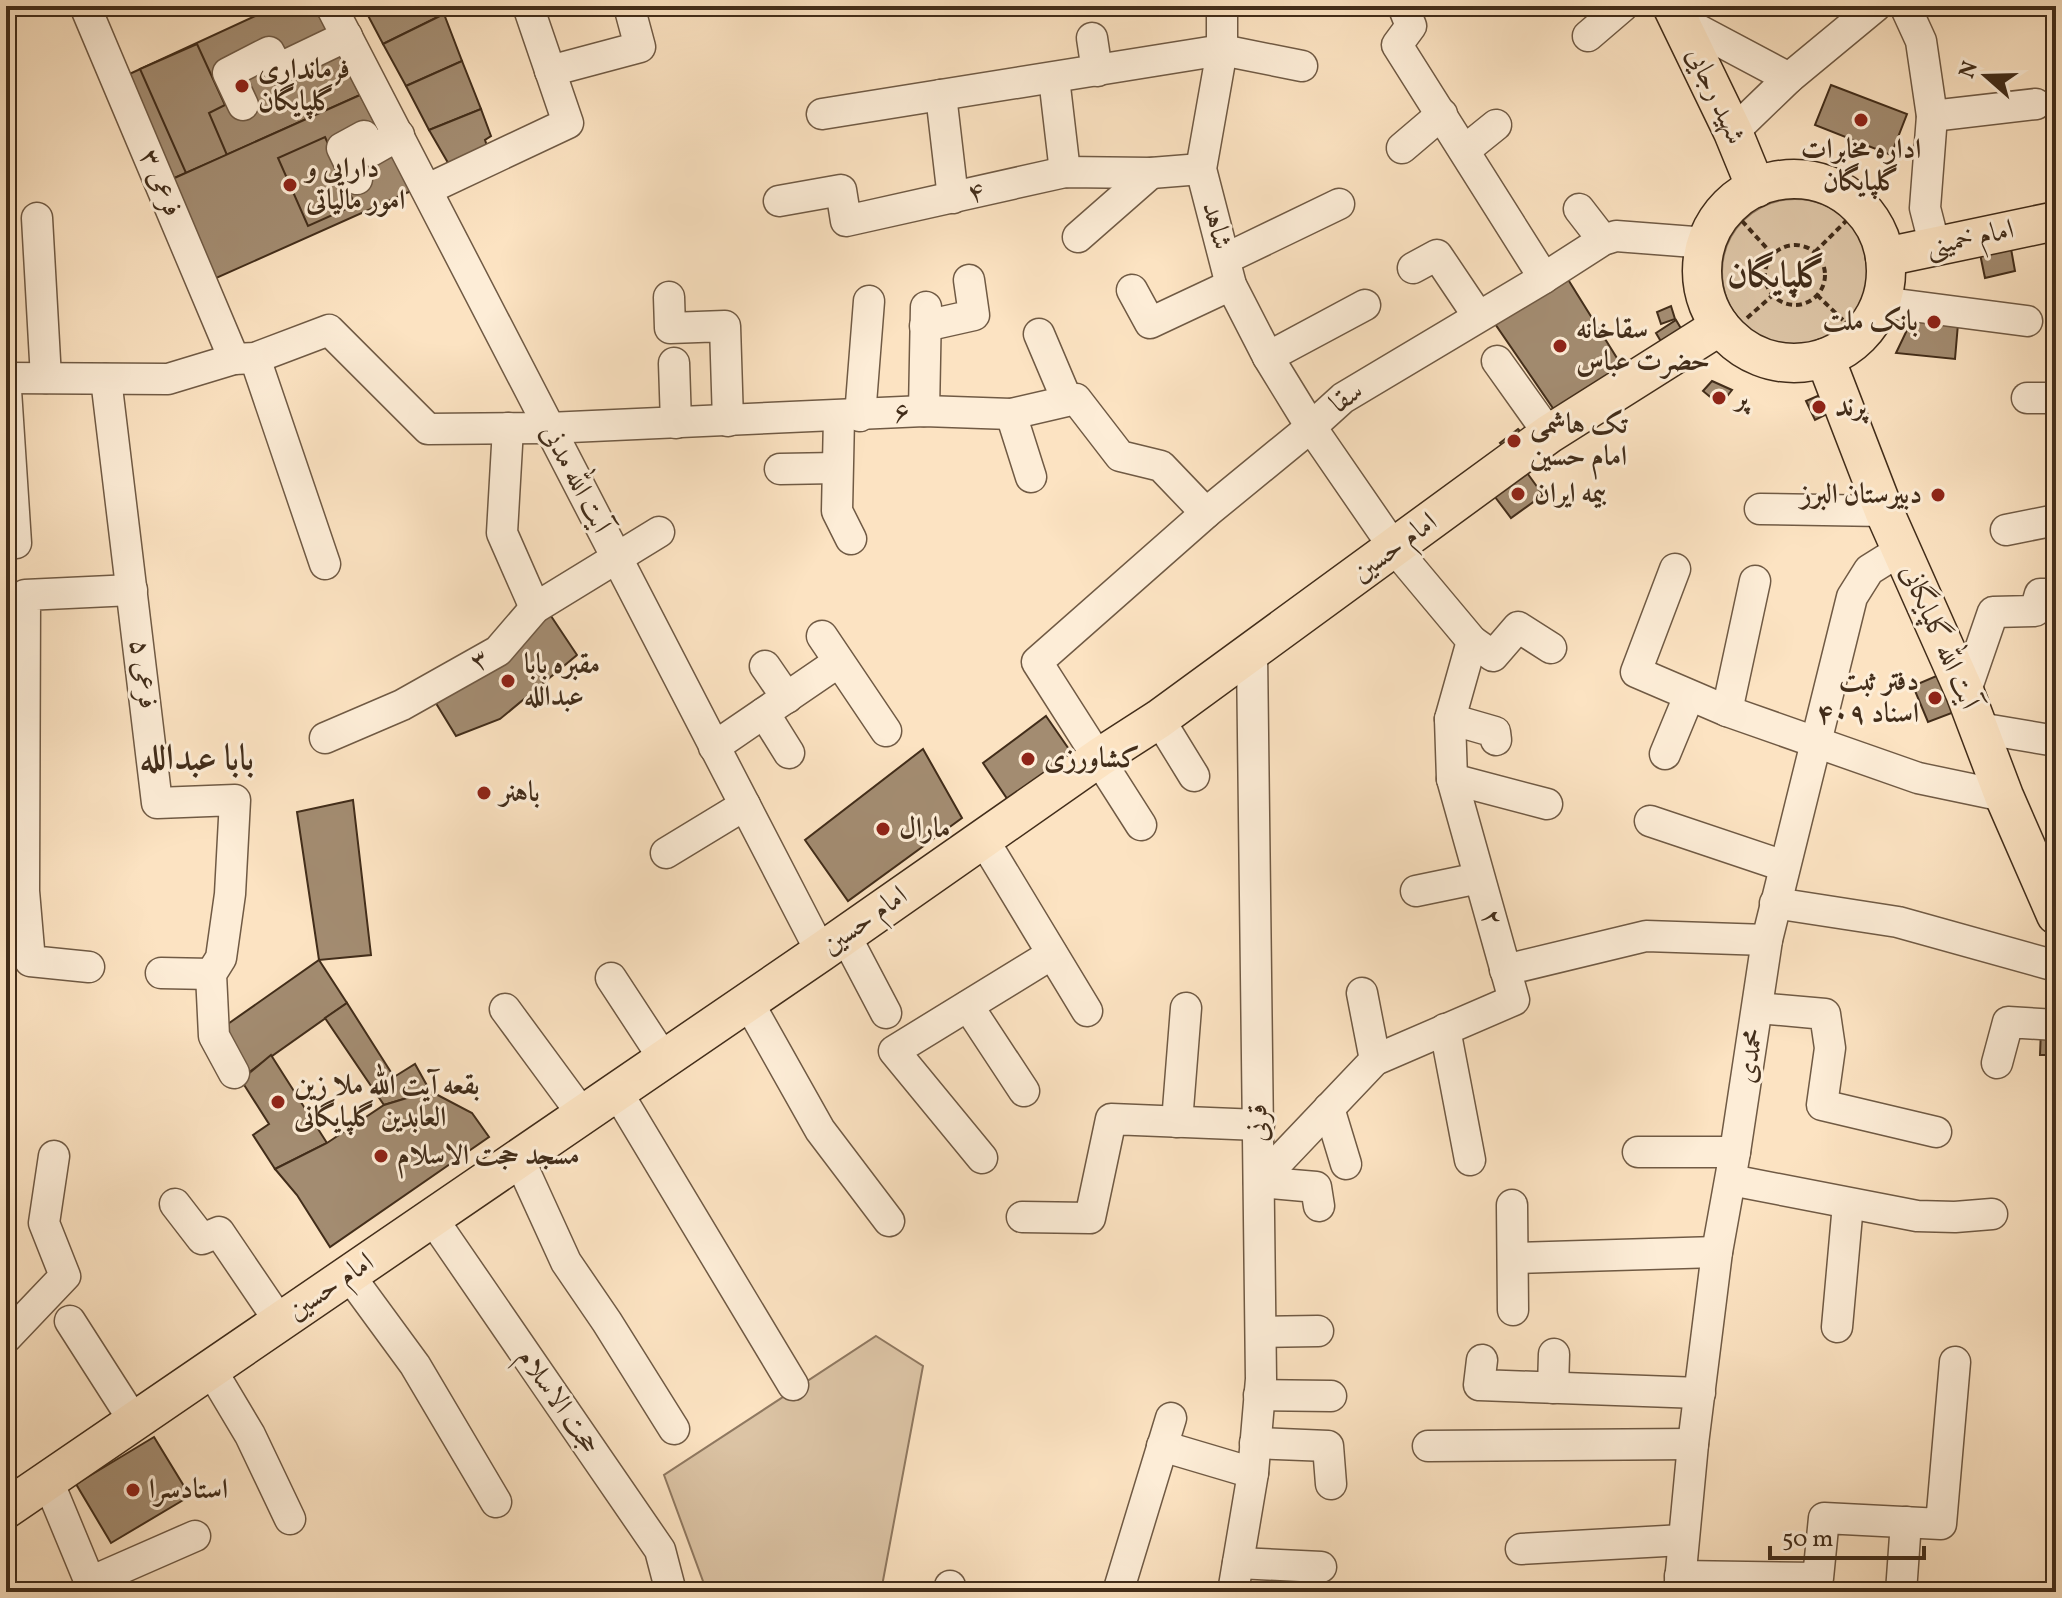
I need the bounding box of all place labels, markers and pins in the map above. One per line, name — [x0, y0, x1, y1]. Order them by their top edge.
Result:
place label: فرمانداری گلپایگان — [258, 51, 350, 122]
marker: فرمانداری گلپایگان — [233, 77, 251, 95]
marker: اداره مخابرات گلپایگان — [1852, 111, 1870, 129]
place label: اداره مخابرات گلپایگان — [1801, 131, 1921, 202]
place label: دارایی و امور مالیاتی — [303, 150, 405, 221]
marker: دارایی و امور مالیاتی — [281, 176, 299, 194]
place label: بانک ملت — [1823, 303, 1918, 342]
place label: سقاخانه حضرت عباس — [1576, 311, 1710, 382]
marker: بانک ملت — [1925, 313, 1943, 331]
marker: سقاخانه حضرت عباس — [1551, 337, 1569, 355]
place label: پر — [1732, 379, 1751, 418]
place label: پرند — [1835, 388, 1870, 427]
marker: پر — [1710, 389, 1728, 407]
marker: پرند — [1810, 398, 1828, 416]
place label: تک هاشمی امام حسین — [1530, 406, 1628, 480]
marker: تک هاشمی امام حسین — [1505, 432, 1523, 450]
place label: بیمه ایران — [1534, 475, 1607, 514]
place label: دبیرستان البرز — [1797, 476, 1922, 515]
marker: بیمه ایران — [1509, 485, 1527, 503]
marker: دبیرستان البرز — [1929, 486, 1947, 504]
place label: مقبره بابا عبدالله — [524, 646, 600, 717]
place label: دفتر ثبت اسناد ۴۰۹ — [1816, 663, 1919, 734]
marker: مقبره بابا عبدالله — [499, 672, 517, 690]
marker: دفتر ثبت اسناد ۴۰۹ — [1926, 689, 1944, 707]
place label: کشاورزی — [1044, 740, 1140, 779]
marker: کشاورزی — [1019, 750, 1037, 768]
place label: باهنر — [497, 774, 540, 813]
marker: باهنر — [475, 784, 493, 802]
place label: مارال — [899, 810, 950, 849]
marker: مارال — [874, 820, 892, 838]
place label: بقعه آیت الله ملا زین العابدین گلپایگانی — [293, 1062, 480, 1138]
marker: بقعه آیت الله ملا زین العابدین گلپایگانی — [269, 1093, 287, 1111]
place label: مسجد حجت الاسلام — [397, 1137, 580, 1179]
marker: مسجد حجت الاسلام — [372, 1147, 390, 1165]
place label: استادسرا — [149, 1471, 228, 1510]
marker: استادسرا — [124, 1481, 142, 1499]

